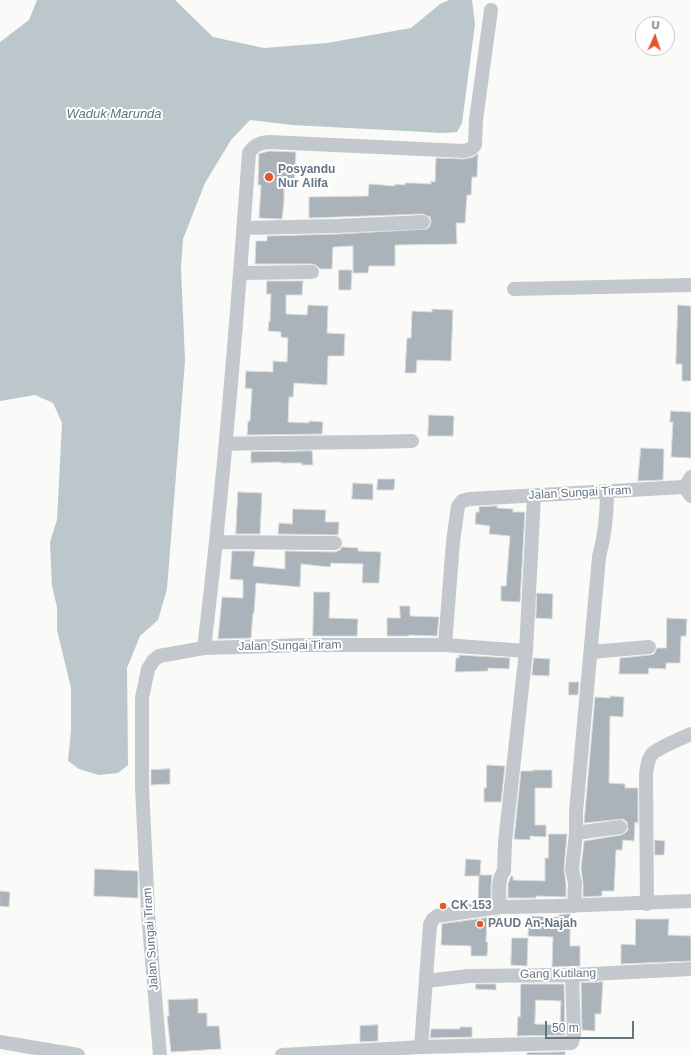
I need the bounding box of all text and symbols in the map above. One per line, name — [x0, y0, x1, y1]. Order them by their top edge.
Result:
north arrow — [635, 16, 675, 56]
text: U — [651, 19, 660, 31]
water label: Waduk Marunda — [66, 106, 162, 122]
place label: Posyandu Nur Alifa — [278, 163, 335, 191]
marker: Posyandu Nur Alifa — [263, 171, 275, 183]
street label: Jalan Sungai Tiram — [528, 483, 632, 503]
street label: Jalan Sungai Tiram — [238, 638, 342, 654]
street label: Jalan Sungai Tiram — [140, 887, 162, 991]
place label: CK 153 — [451, 899, 492, 913]
marker: CK 153 — [438, 901, 448, 911]
place label: PAUD An-Najah — [488, 917, 577, 931]
marker: PAUD An-Najah — [475, 919, 485, 929]
street label: Gang Kutilang — [520, 966, 596, 982]
scale bar — [547, 1013, 636, 1039]
text: 50 m — [552, 1021, 579, 1035]

